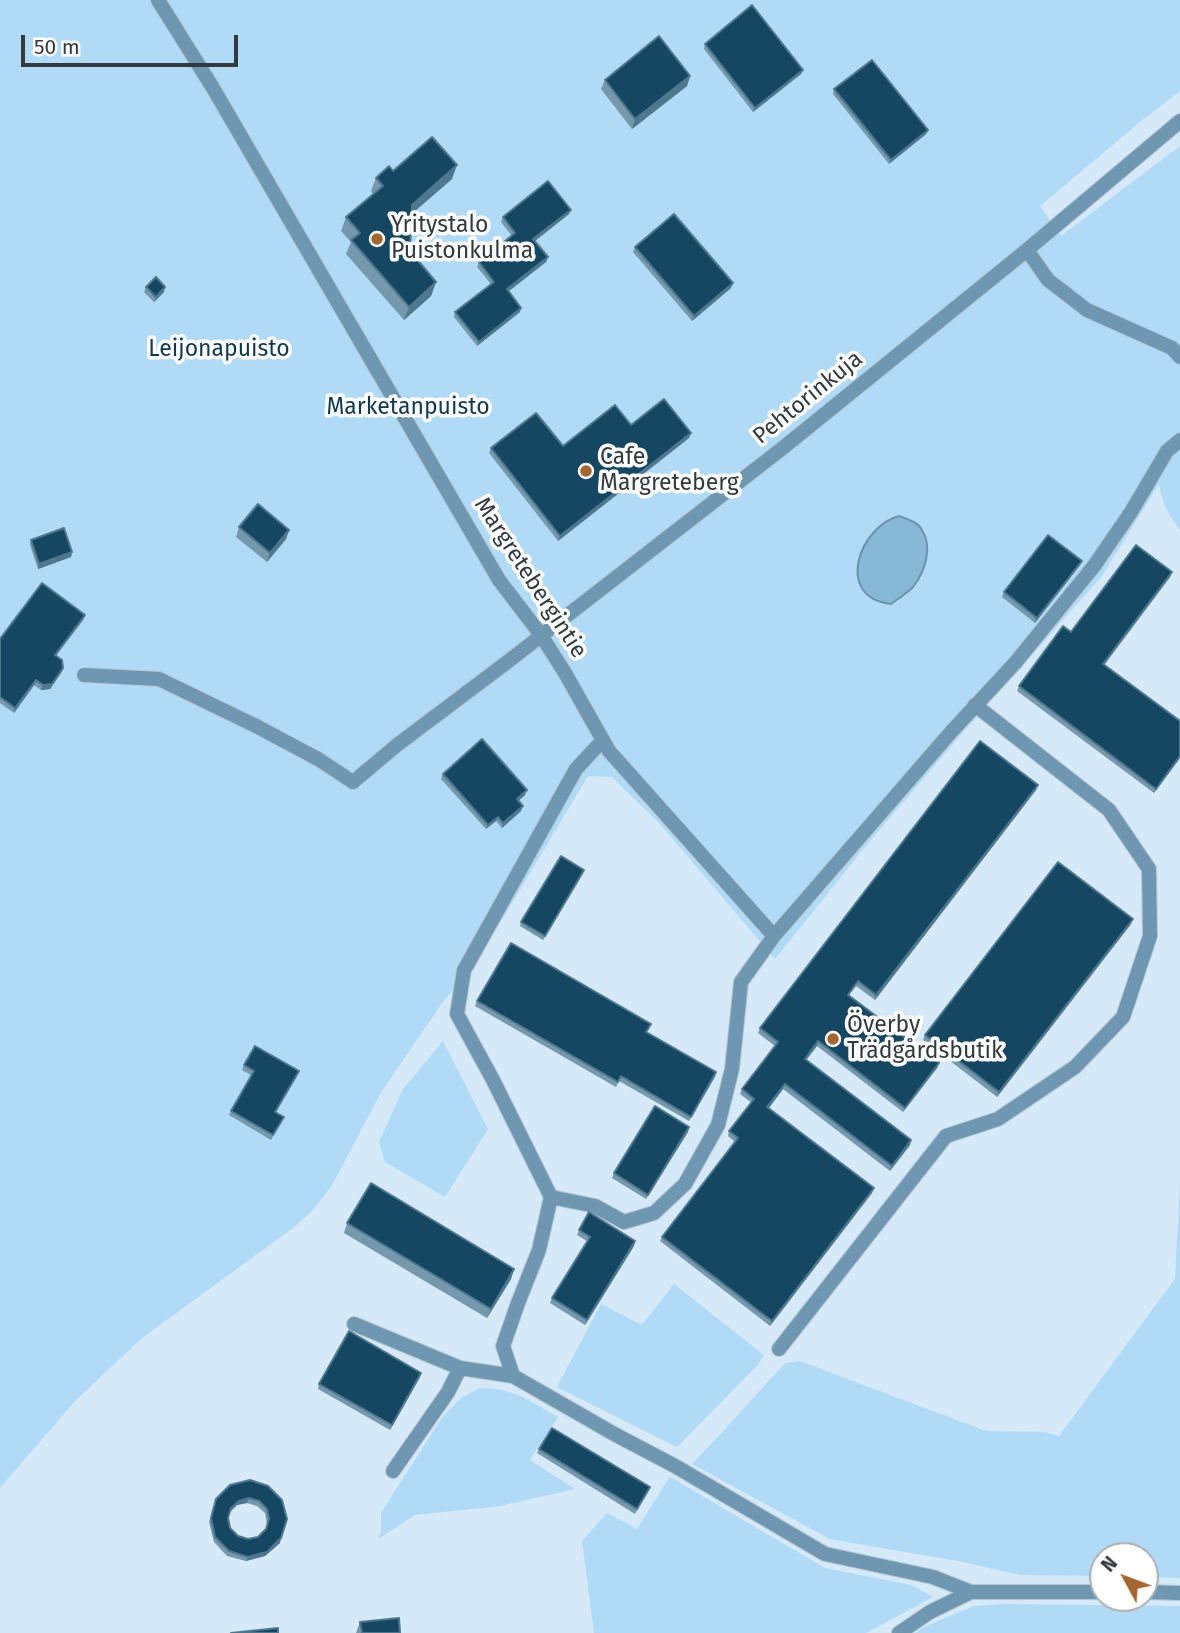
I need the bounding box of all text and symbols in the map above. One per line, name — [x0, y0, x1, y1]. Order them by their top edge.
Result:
scale bar — [24, 21, 242, 65]
text: 50 m — [34, 34, 80, 60]
place label: Yritystalo Puistonkulma — [391, 212, 533, 266]
marker: Yritystalo Puistonkulma — [369, 231, 385, 247]
park label: Leijonapuisto — [148, 336, 290, 364]
street label: Pehtorinkuja — [748, 345, 868, 451]
park label: Marketanpuisto — [326, 394, 490, 422]
place label: Cafe Margreteberg — [600, 444, 739, 498]
marker: Cafe Margreteberg — [578, 463, 594, 479]
street label: Margretebergintie — [468, 492, 592, 664]
place label: Överby Trädgårdsbutik — [847, 1012, 1003, 1066]
marker: Överby Trädgårdsbutik — [825, 1031, 841, 1047]
north arrow — [1089, 1542, 1159, 1612]
text: N — [1096, 1552, 1122, 1577]

